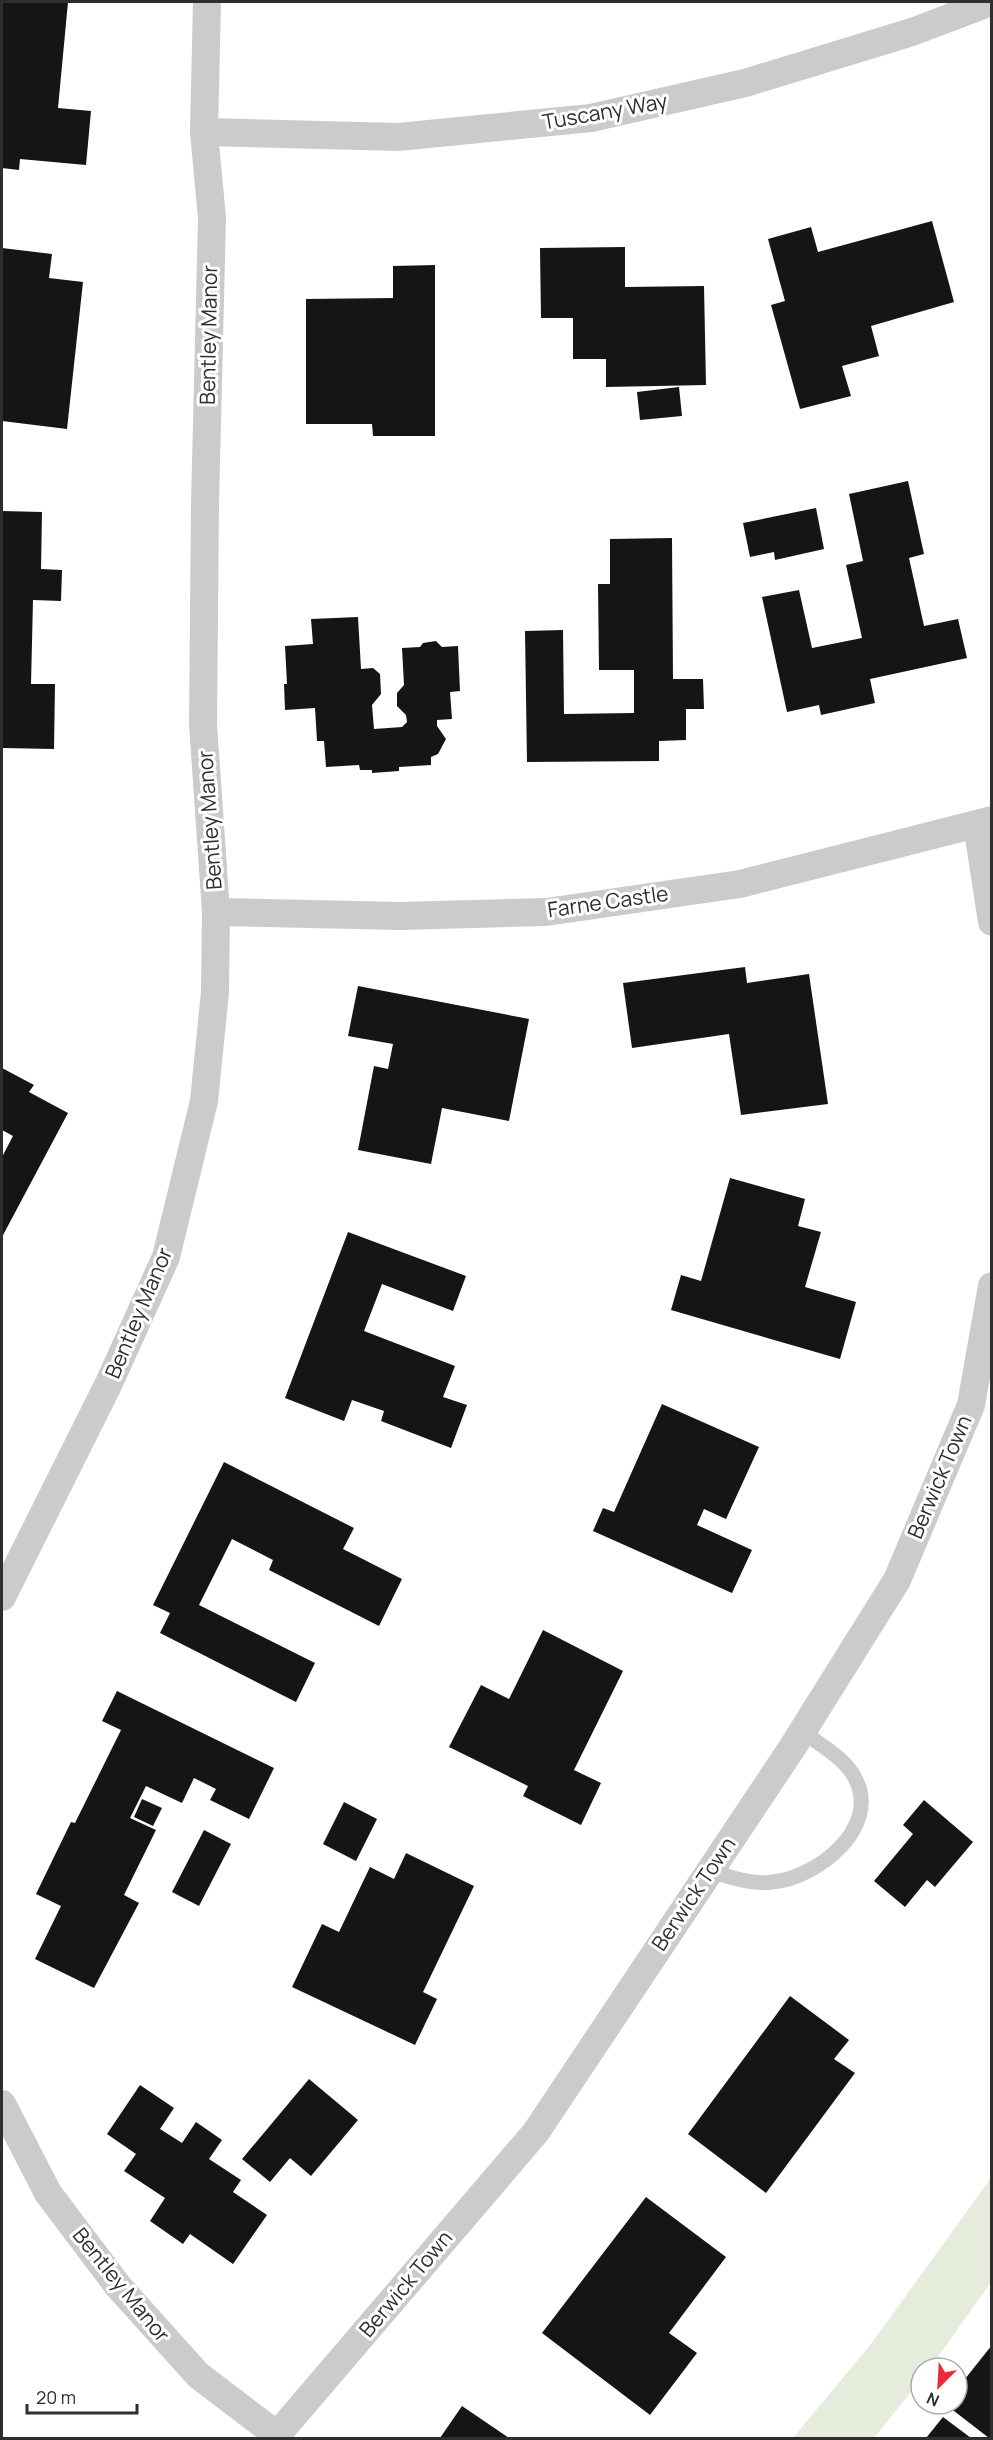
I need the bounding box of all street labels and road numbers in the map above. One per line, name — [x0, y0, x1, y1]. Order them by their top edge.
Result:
street label: Tuscany Way — [540, 86, 669, 136]
street label: Bentley Manor — [193, 264, 223, 405]
street label: Bentley Manor — [190, 749, 228, 891]
street label: Farne Castle — [546, 879, 670, 923]
street label: Bentley Manor — [98, 1242, 178, 1382]
street label: Berwick Town — [901, 1411, 978, 1543]
street label: Berwick Town — [645, 1831, 742, 1956]
street label: Bentley Manor — [67, 2221, 177, 2348]
street label: Berwick Town — [352, 2224, 458, 2343]

